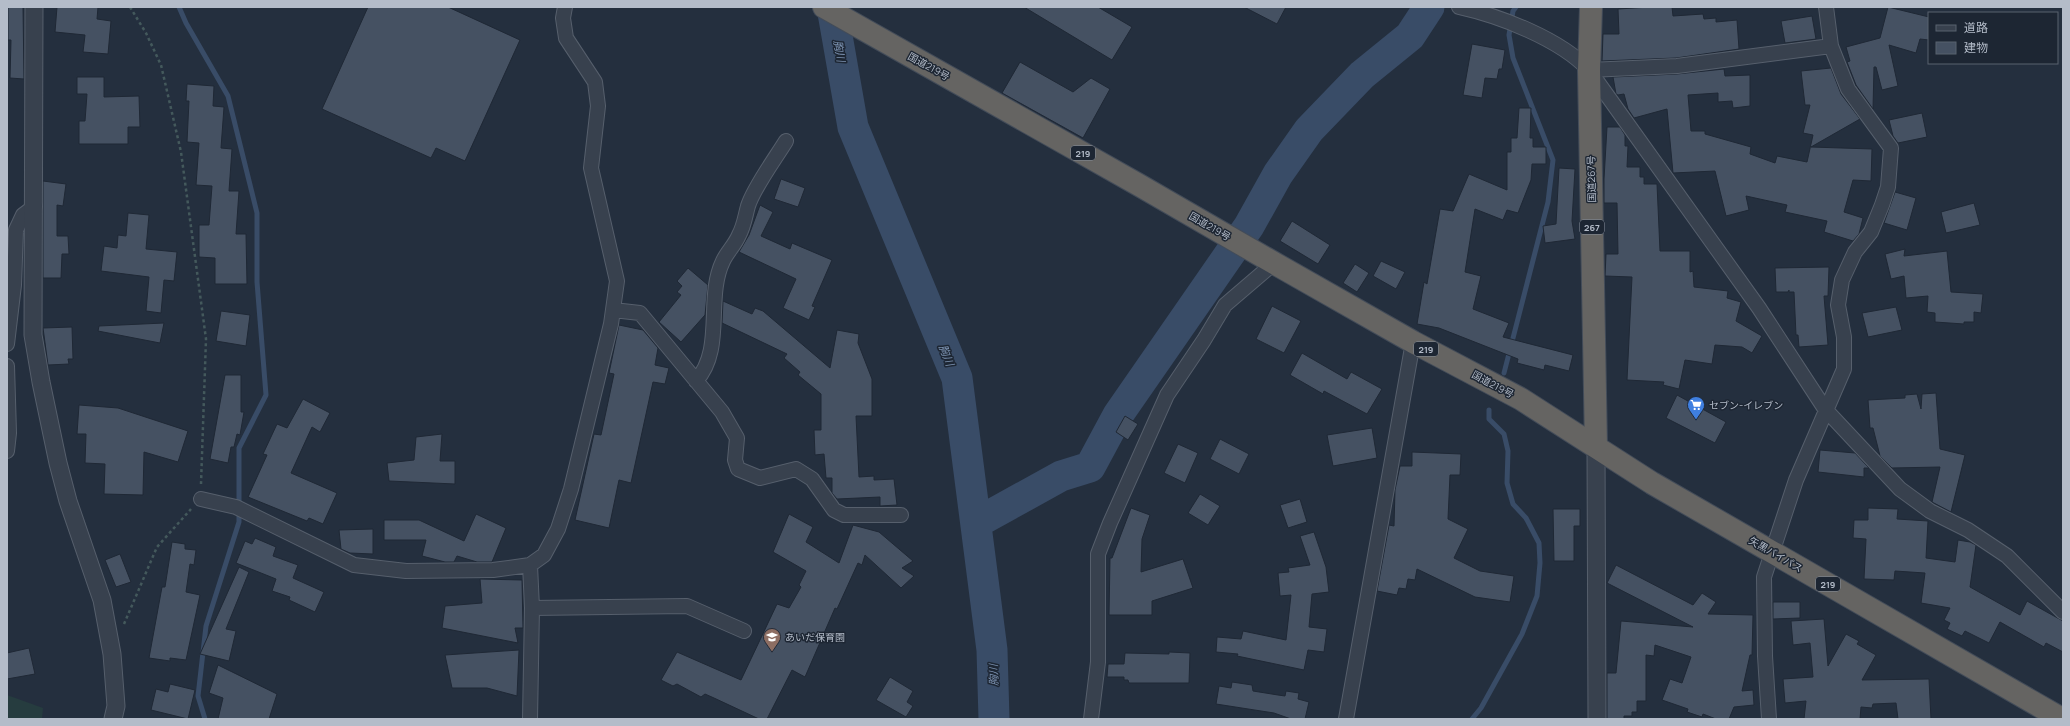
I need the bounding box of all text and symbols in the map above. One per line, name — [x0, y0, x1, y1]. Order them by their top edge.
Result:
legend — [1928, 12, 2058, 64]
text: 道路 — [1964, 19, 1988, 36]
water label: 胸川 — [831, 39, 849, 64]
text: 建物 — [1964, 39, 1988, 56]
street label: 国道219号 — [906, 49, 952, 83]
road number: 219 — [1071, 146, 1095, 160]
street label: 国道267号 — [1584, 155, 1598, 203]
street label: 国道219号 — [1187, 208, 1233, 244]
road number: 267 — [1580, 220, 1604, 234]
water label: 胸川 — [936, 342, 958, 369]
road number: 219 — [1414, 342, 1438, 356]
street label: 国道219号 — [1469, 367, 1517, 401]
supermarket icon: セブン-イレブン — [1686, 395, 1706, 420]
place label: セブン-イレブン — [1709, 398, 1783, 412]
street label: 矢黒バイパス — [1747, 533, 1805, 575]
road number: 219 — [1816, 577, 1840, 591]
school or university icon: あいだ保育園 — [762, 627, 782, 652]
place label: あいだ保育園 — [785, 630, 845, 644]
water label: 胸川 — [985, 663, 1001, 686]

